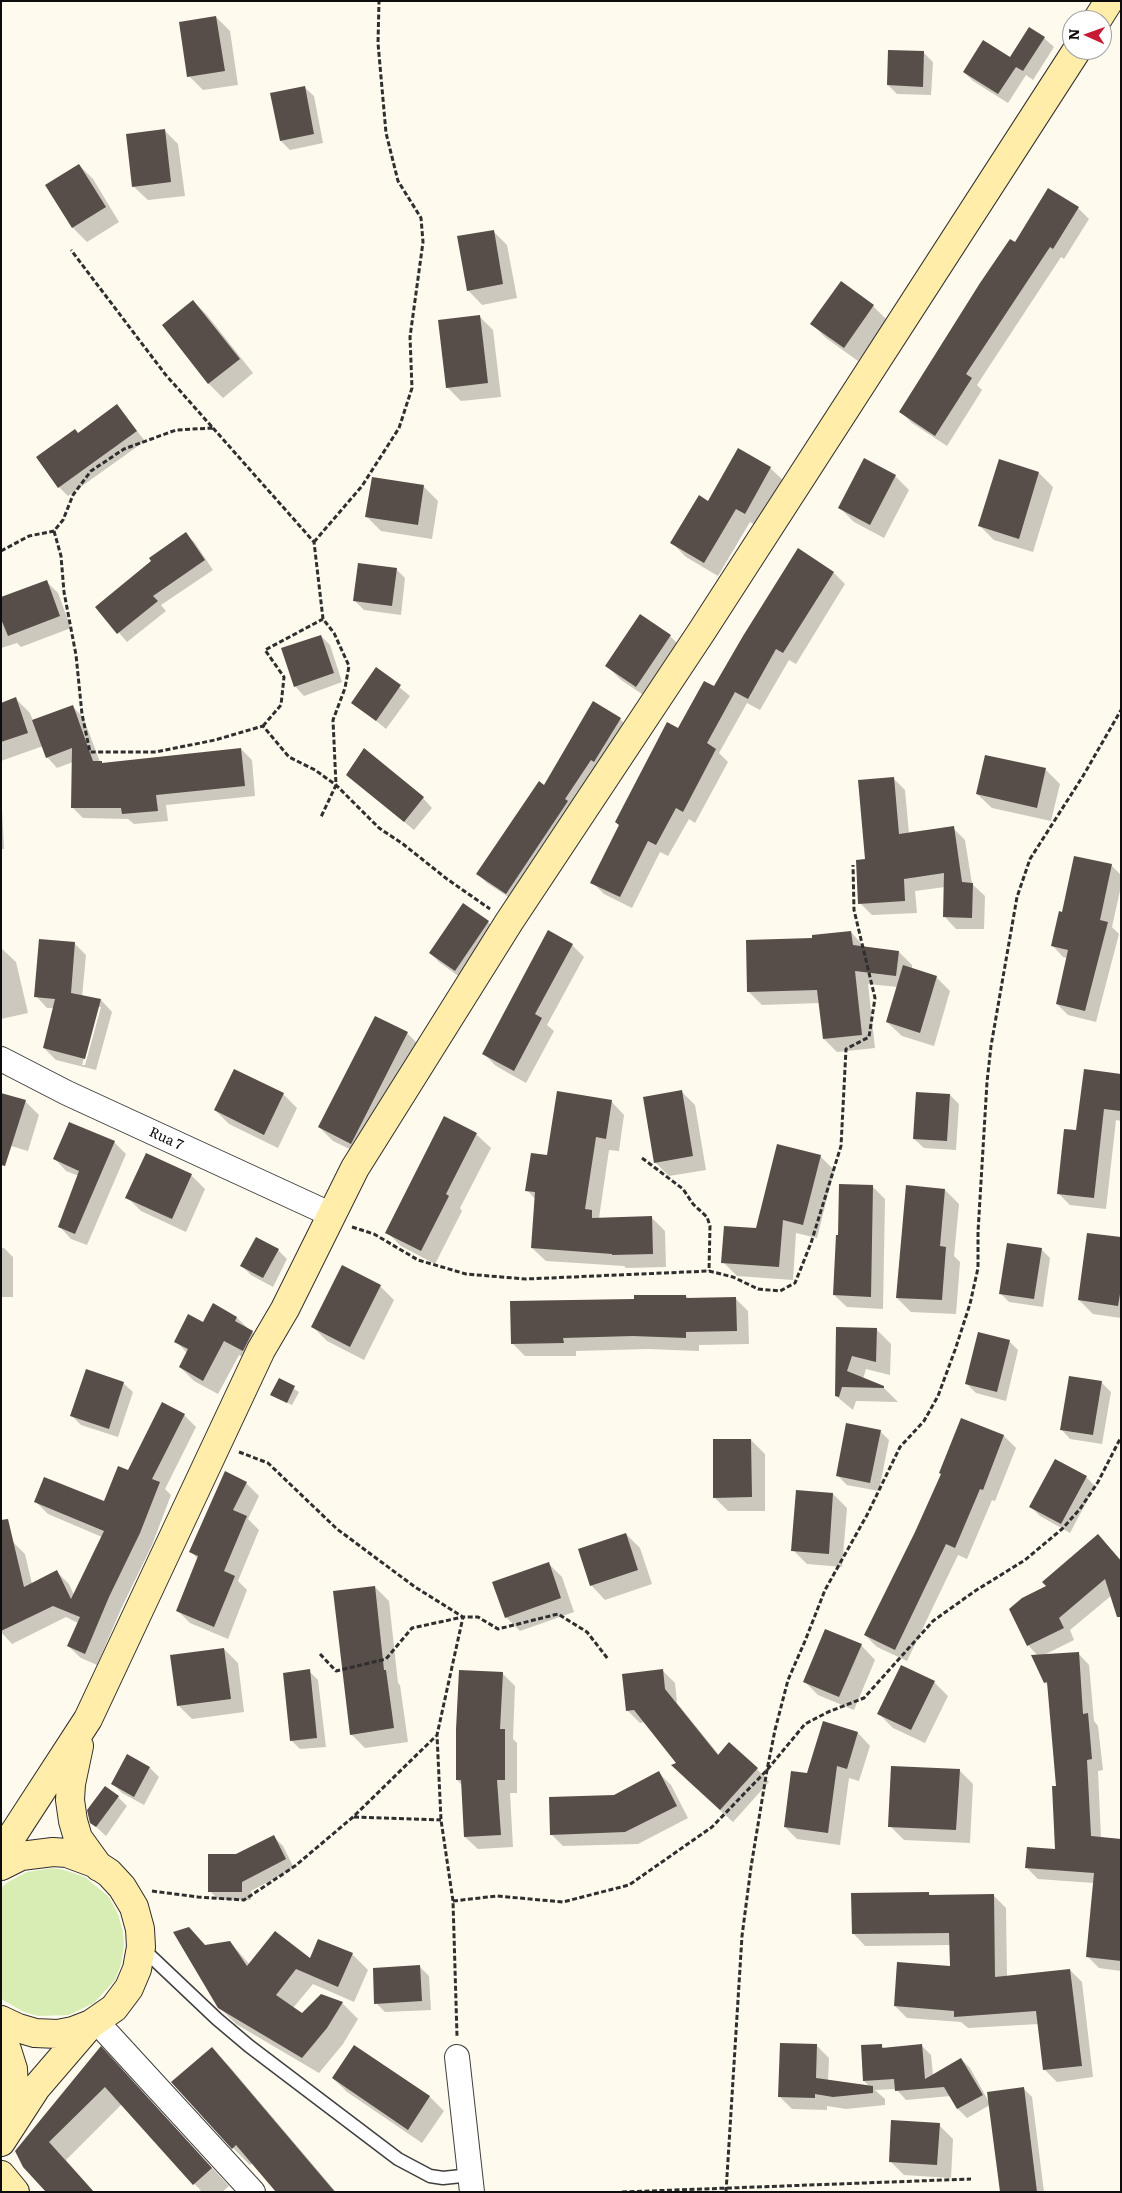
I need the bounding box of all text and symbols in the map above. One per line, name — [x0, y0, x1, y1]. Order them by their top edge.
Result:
north arrow — [1062, 10, 1112, 60]
text: N — [1063, 28, 1083, 41]
street label: Rua 7 — [146, 1124, 186, 1154]

